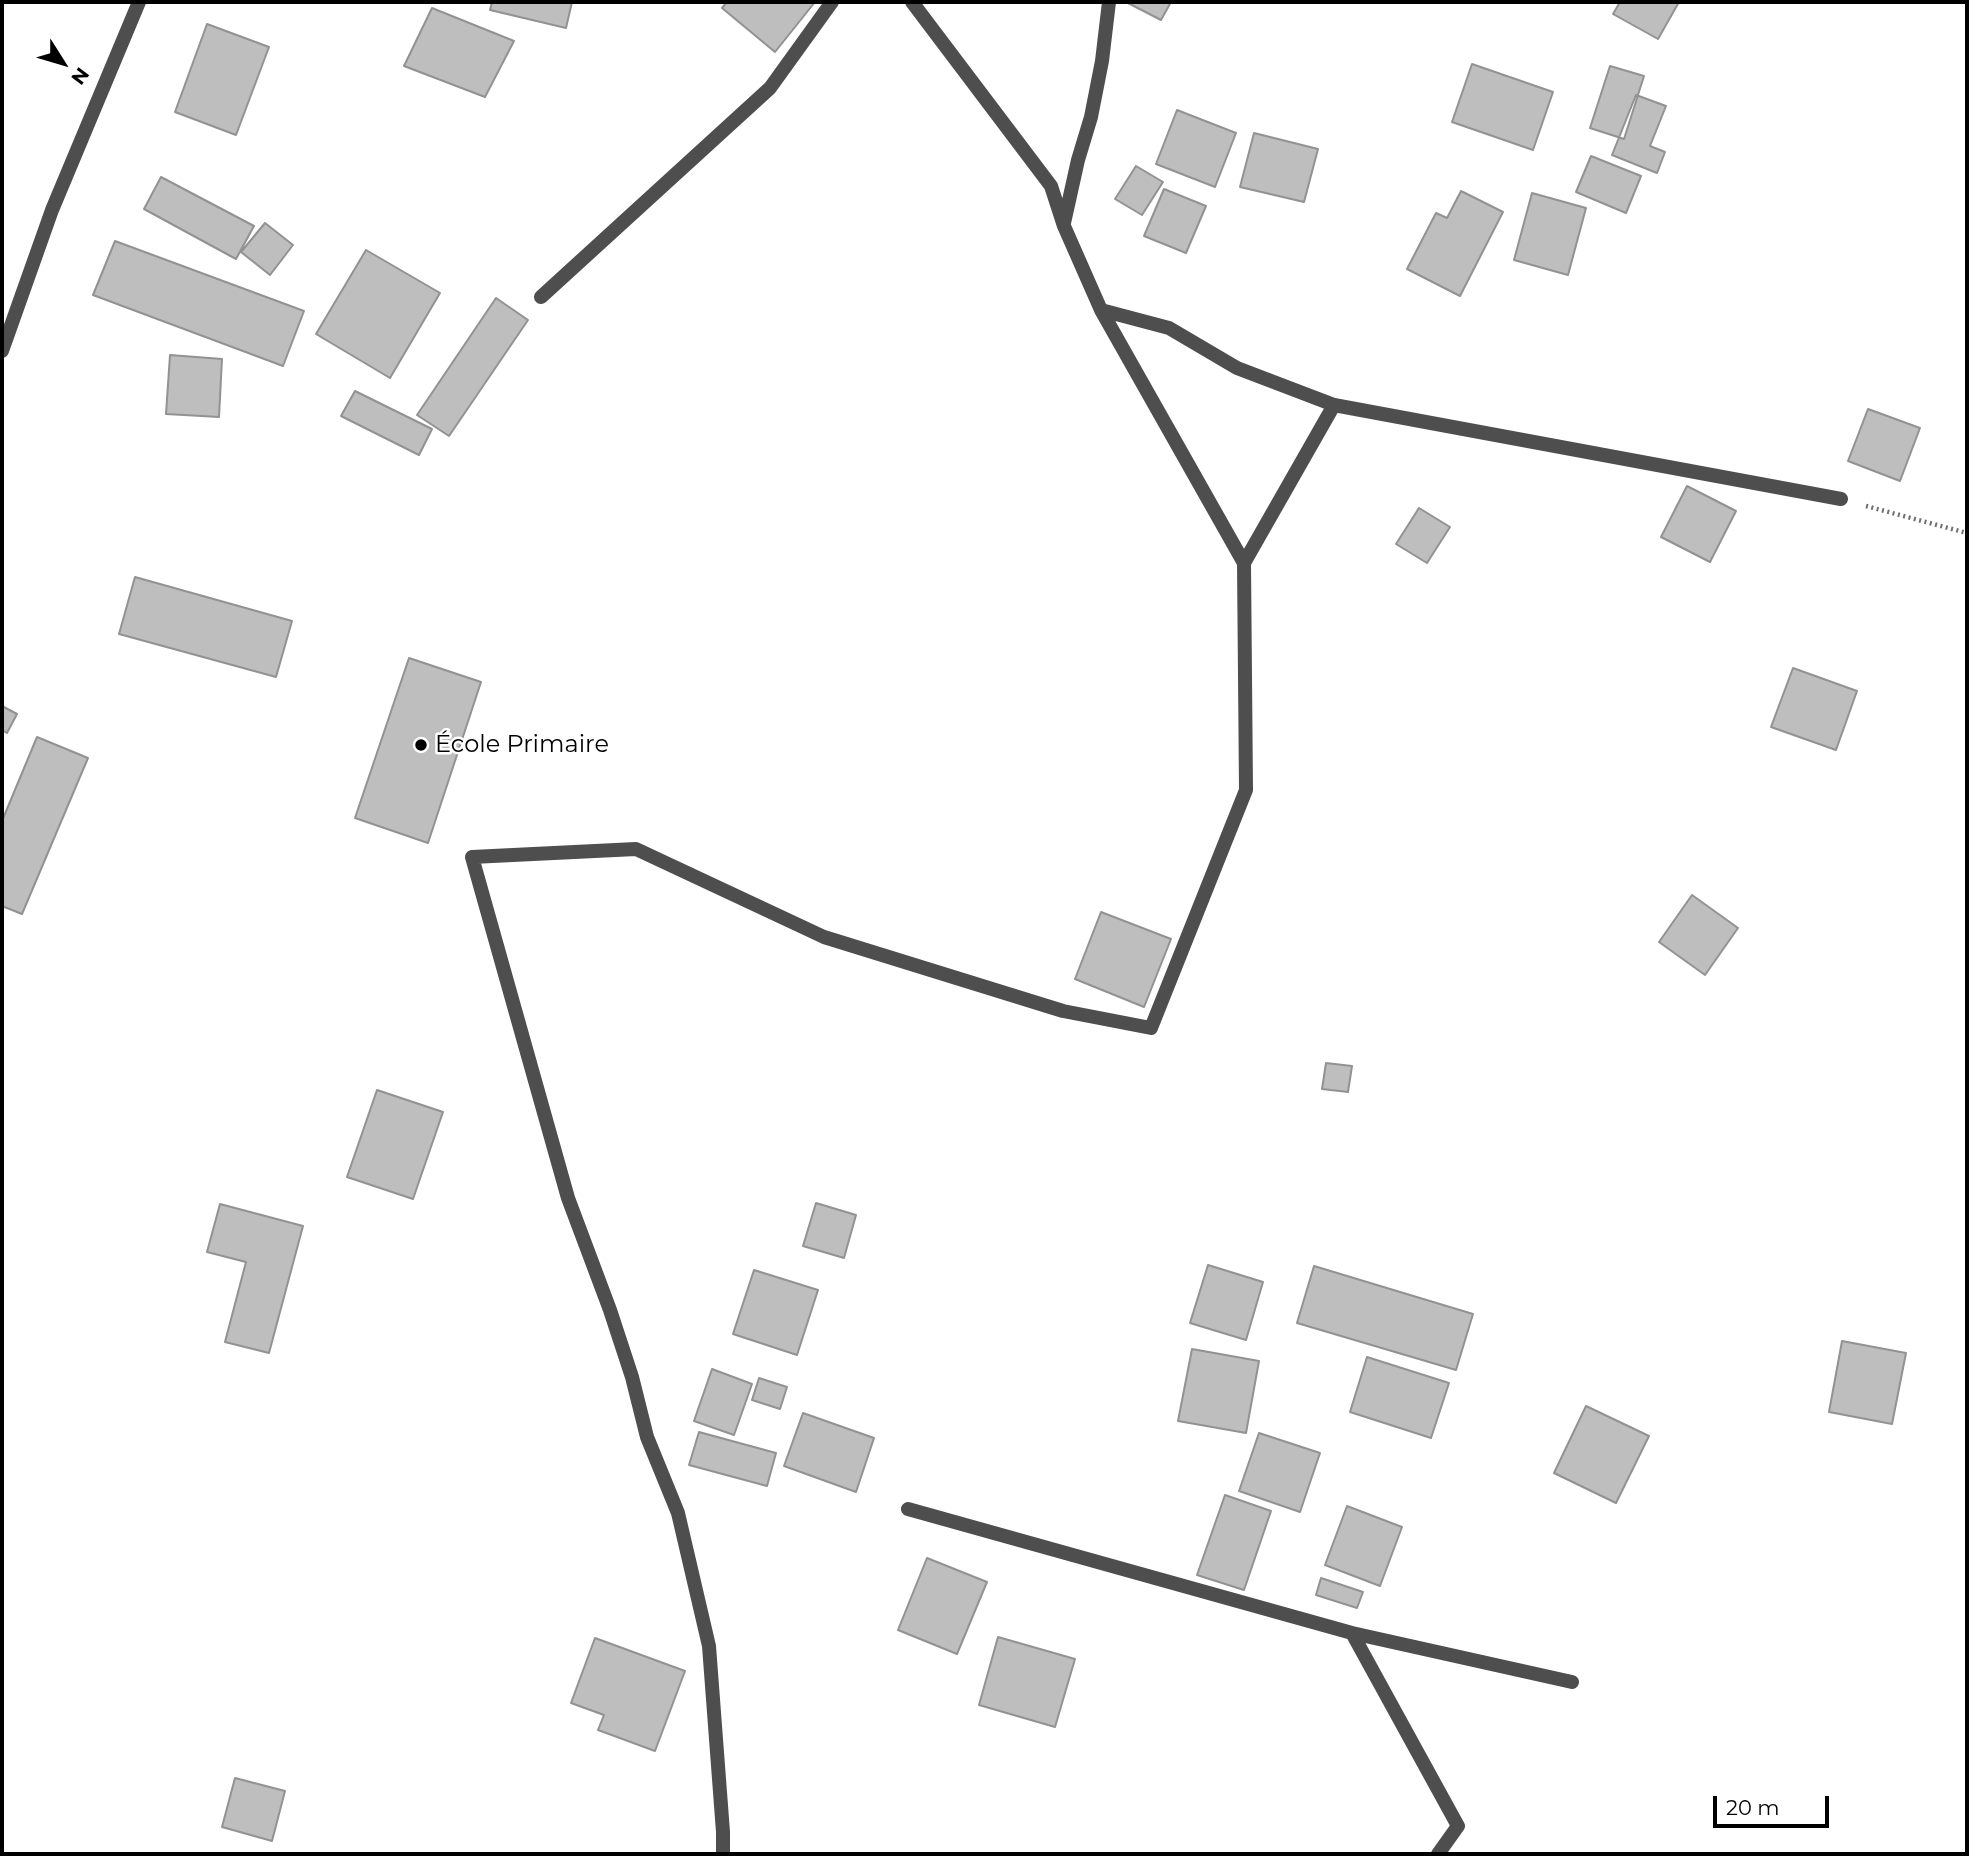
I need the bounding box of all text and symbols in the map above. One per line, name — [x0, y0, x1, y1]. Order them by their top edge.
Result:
north arrow — [28, 28, 98, 98]
text: N — [66, 63, 94, 89]
place label: École Primaire — [435, 731, 609, 759]
marker: École Primaire — [413, 737, 429, 753]
scale bar — [1717, 1783, 1832, 1827]
text: 20 m — [1726, 1795, 1780, 1820]

